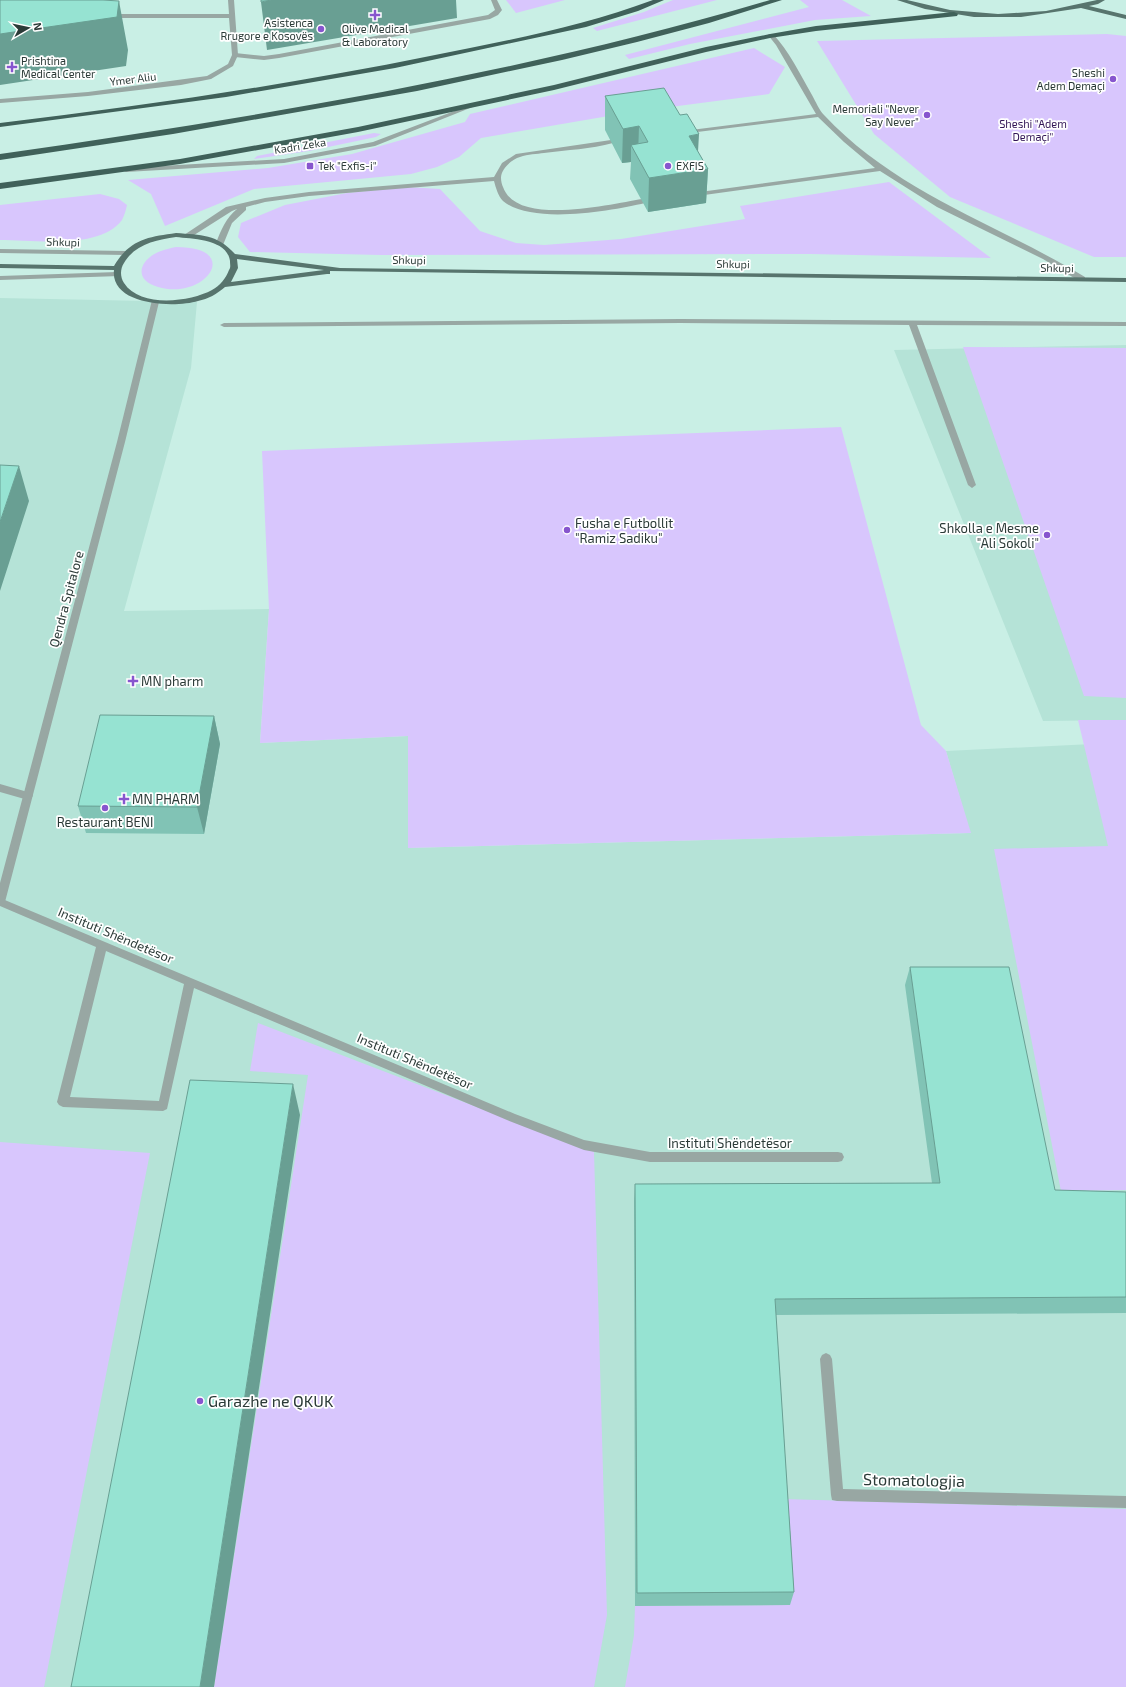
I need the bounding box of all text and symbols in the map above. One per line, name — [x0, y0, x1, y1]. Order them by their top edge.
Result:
north arrow — [8, 8, 48, 48]
marker: Olive Medical & Laboratory — [369, 9, 381, 21]
place label: Asistenca Rrugore e Kosovës — [221, 16, 313, 42]
text: N — [31, 21, 45, 31]
place label: Olive Medical & Laboratory — [342, 22, 409, 48]
marker: Asistenca Rrugore e Kosovës — [316, 24, 326, 34]
place label: Prishtina Medical Center — [21, 54, 96, 80]
marker: Prishtina Medical Center — [6, 61, 18, 73]
place label: Sheshi Adem Demaçi — [1037, 66, 1105, 93]
street label: Ymer Aliu — [109, 69, 157, 88]
marker: Sheshi Adem Demaçi — [1108, 74, 1118, 84]
place label: Memoriali "Never Say Never" — [832, 102, 920, 128]
marker: Memoriali "Never Say Never" — [922, 110, 932, 120]
park label: Sheshi "Adem Demaçi" — [999, 117, 1067, 144]
street label: Kadri Zeka — [273, 135, 327, 156]
place label: Tek "Exfis-i" — [318, 159, 377, 172]
place label: EXFIS — [676, 159, 704, 172]
marker: Tek "Exfis-i" — [305, 161, 315, 171]
marker: EXFIS — [663, 161, 673, 171]
street label: Shkupi — [46, 234, 80, 249]
street label: Shkupi — [392, 253, 426, 266]
street label: Shkupi — [716, 257, 750, 270]
street label: Shkupi — [1040, 261, 1074, 274]
place label: Fusha e Futbollit "Ramiz Sadiku" — [575, 515, 673, 546]
place label: Shkolla e Mesme "Ali Sokoli" — [939, 520, 1039, 551]
marker: Fusha e Futbollit "Ramiz Sadiku" — [562, 525, 572, 535]
marker: Shkolla e Mesme "Ali Sokoli" — [1042, 530, 1052, 540]
street label: Qendra Spitalore — [45, 549, 87, 649]
place label: MN pharm — [141, 673, 203, 689]
marker: MN pharm — [128, 676, 138, 686]
place label: MN PHARM — [132, 791, 199, 807]
marker: MN PHARM — [119, 794, 129, 804]
marker: Restaurant BENI — [100, 803, 110, 813]
place label: Restaurant BENI — [57, 814, 153, 830]
street label: Instituti Shëndetësor — [56, 903, 176, 967]
street label: Instituti Shëndetësor — [355, 1029, 475, 1093]
street label: Instituti Shëndetësor — [668, 1135, 792, 1151]
place label: Garazhe ne QKUK — [208, 1391, 334, 1411]
marker: Garazhe ne QKUK — [195, 1396, 205, 1406]
street label: Stomatologjia — [863, 1469, 965, 1491]

